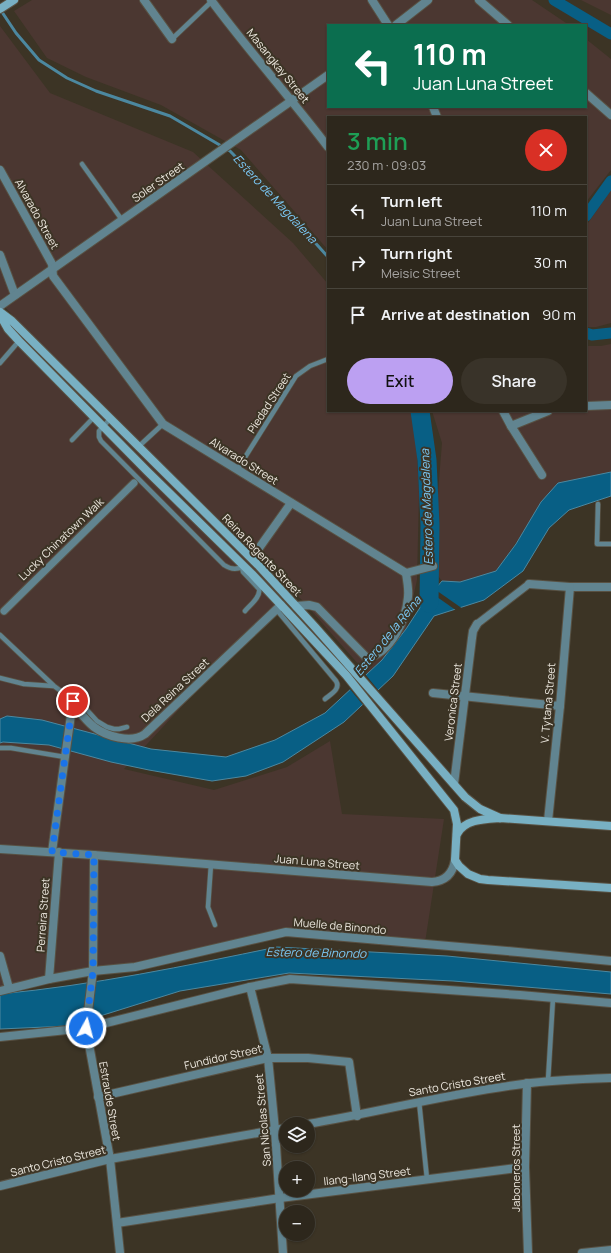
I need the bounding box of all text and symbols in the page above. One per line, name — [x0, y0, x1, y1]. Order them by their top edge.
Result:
street label: Masangkay Street — [244, 25, 313, 106]
text: 110 m — [413, 35, 487, 73]
icon: left — [347, 40, 399, 92]
text: Juan Luna Street — [413, 71, 553, 95]
text: 3 min — [347, 124, 408, 157]
button: close — [525, 129, 567, 171]
water label: Estero de Magdalena — [230, 150, 322, 248]
text: 230 m · 09:03 — [347, 156, 426, 174]
street label: Soler Street — [129, 158, 187, 205]
street label: Alvarado Street — [12, 176, 63, 252]
text: Turn left — [381, 191, 443, 212]
icon: left — [347, 200, 369, 222]
text: 110 m — [530, 200, 567, 221]
text: Juan Luna Street — [381, 212, 482, 230]
text: Turn right — [381, 243, 452, 264]
icon: right — [347, 252, 369, 274]
text: 30 m — [534, 252, 567, 273]
text: Meisic Street — [381, 264, 460, 282]
icon: arrive — [347, 304, 369, 326]
text: Arrive at destination — [381, 304, 530, 325]
text: 90 m — [542, 304, 576, 325]
button: Exit — [347, 358, 453, 404]
button: Share — [461, 358, 567, 404]
street label: Piedad Street — [243, 370, 294, 436]
street label: Alvarado Street — [207, 433, 281, 488]
water label: Estero de Magdalena — [416, 447, 437, 565]
street label: Lucky Chinatown Walk — [15, 494, 107, 583]
street label: Reina Regente Street — [219, 510, 305, 599]
water label: Estero de la Reina — [350, 591, 426, 679]
street label: Dela Reina Street — [137, 654, 212, 725]
street label: Veronica Street — [440, 662, 465, 742]
street label: V. Tytana Street — [537, 662, 558, 744]
pin — [56, 684, 90, 718]
icon: arrive — [62, 690, 84, 712]
street label: Juan Luna Street — [274, 850, 360, 873]
street label: Perreira Street — [32, 877, 53, 953]
street label: Muelle de Binondo — [293, 914, 387, 937]
water label: Estero de Binondo — [266, 943, 367, 962]
position arrow — [65, 1007, 107, 1049]
street label: Fundidor Street — [183, 1040, 263, 1073]
street label: Estraude Street — [96, 1060, 125, 1142]
street label: Santo Cristo Street — [408, 1068, 506, 1099]
street label: San Nicolas Street — [251, 1073, 274, 1167]
map controls — [279, 1117, 315, 1241]
button: layers — [279, 1117, 315, 1153]
street label: Jaboneros Street — [508, 1124, 523, 1212]
street label: Santo Cristo Street — [9, 1141, 107, 1180]
button: + — [279, 1161, 315, 1197]
street label: Ilang-Ilang Street — [322, 1163, 411, 1188]
button: − — [279, 1205, 315, 1241]

